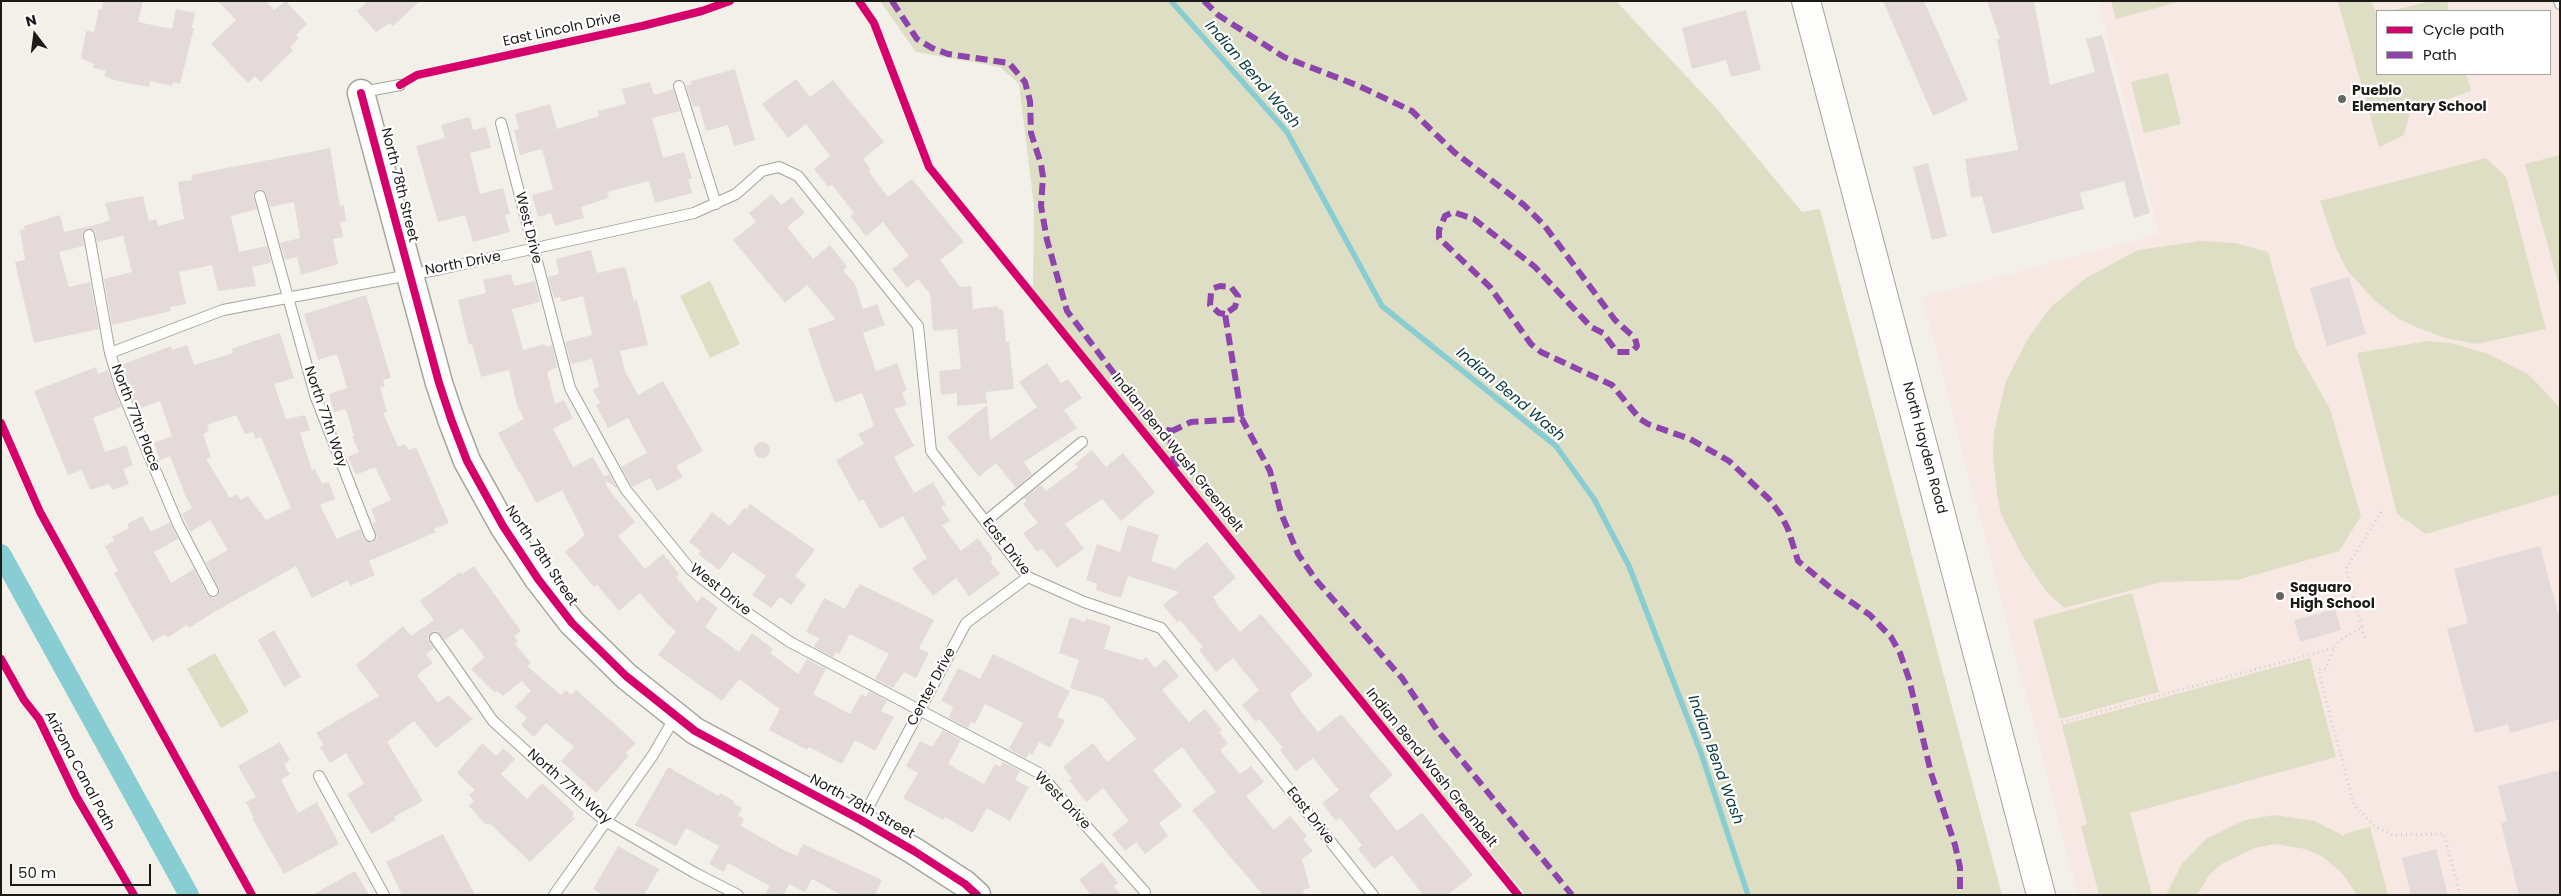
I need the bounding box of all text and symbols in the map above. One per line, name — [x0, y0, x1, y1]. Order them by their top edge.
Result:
text: N — [23, 9, 39, 32]
street label: East Lincoln Drive — [502, 9, 622, 51]
north arrow — [10, 10, 60, 60]
legend — [2376, 10, 2551, 75]
water label: Indian Bend Wash — [1201, 18, 1303, 132]
text: Cycle path — [2423, 19, 2504, 40]
text: Path — [2423, 44, 2457, 65]
place label: Pueblo Elementary School — [2352, 83, 2487, 115]
marker: Pueblo Elementary School — [2336, 93, 2348, 105]
street label: North 78th Street — [377, 126, 421, 244]
street label: West Drive — [511, 190, 545, 266]
street label: North Drive — [424, 248, 502, 280]
water label: Indian Bend Wash — [1452, 344, 1568, 446]
street label: North 77th Place — [107, 362, 163, 474]
street label: North 77th Way — [300, 364, 350, 470]
street label: Indian Bend Wash Greenbelt — [1108, 370, 1246, 536]
street label: North Hayden Road — [1898, 380, 1950, 516]
street label: North 78th Street — [501, 503, 581, 609]
street label: East Drive — [978, 515, 1034, 579]
street label: West Drive — [686, 560, 754, 620]
place label: Saguaro High School — [2290, 580, 2375, 612]
marker: Saguaro High School — [2274, 590, 2286, 602]
street label: Center Drive — [904, 645, 960, 729]
street label: Indian Bend Wash Greenbelt — [1362, 685, 1500, 851]
water label: Indian Bend Wash — [1683, 693, 1747, 827]
street label: Arizona Canal Path — [40, 708, 118, 834]
street label: North 77th Way — [524, 746, 614, 828]
street label: West Drive — [1030, 769, 1094, 833]
street label: North 78th Street — [807, 771, 917, 843]
street label: East Drive — [1282, 784, 1338, 848]
scale bar — [12, 854, 154, 886]
text: 50 m — [18, 862, 56, 883]

